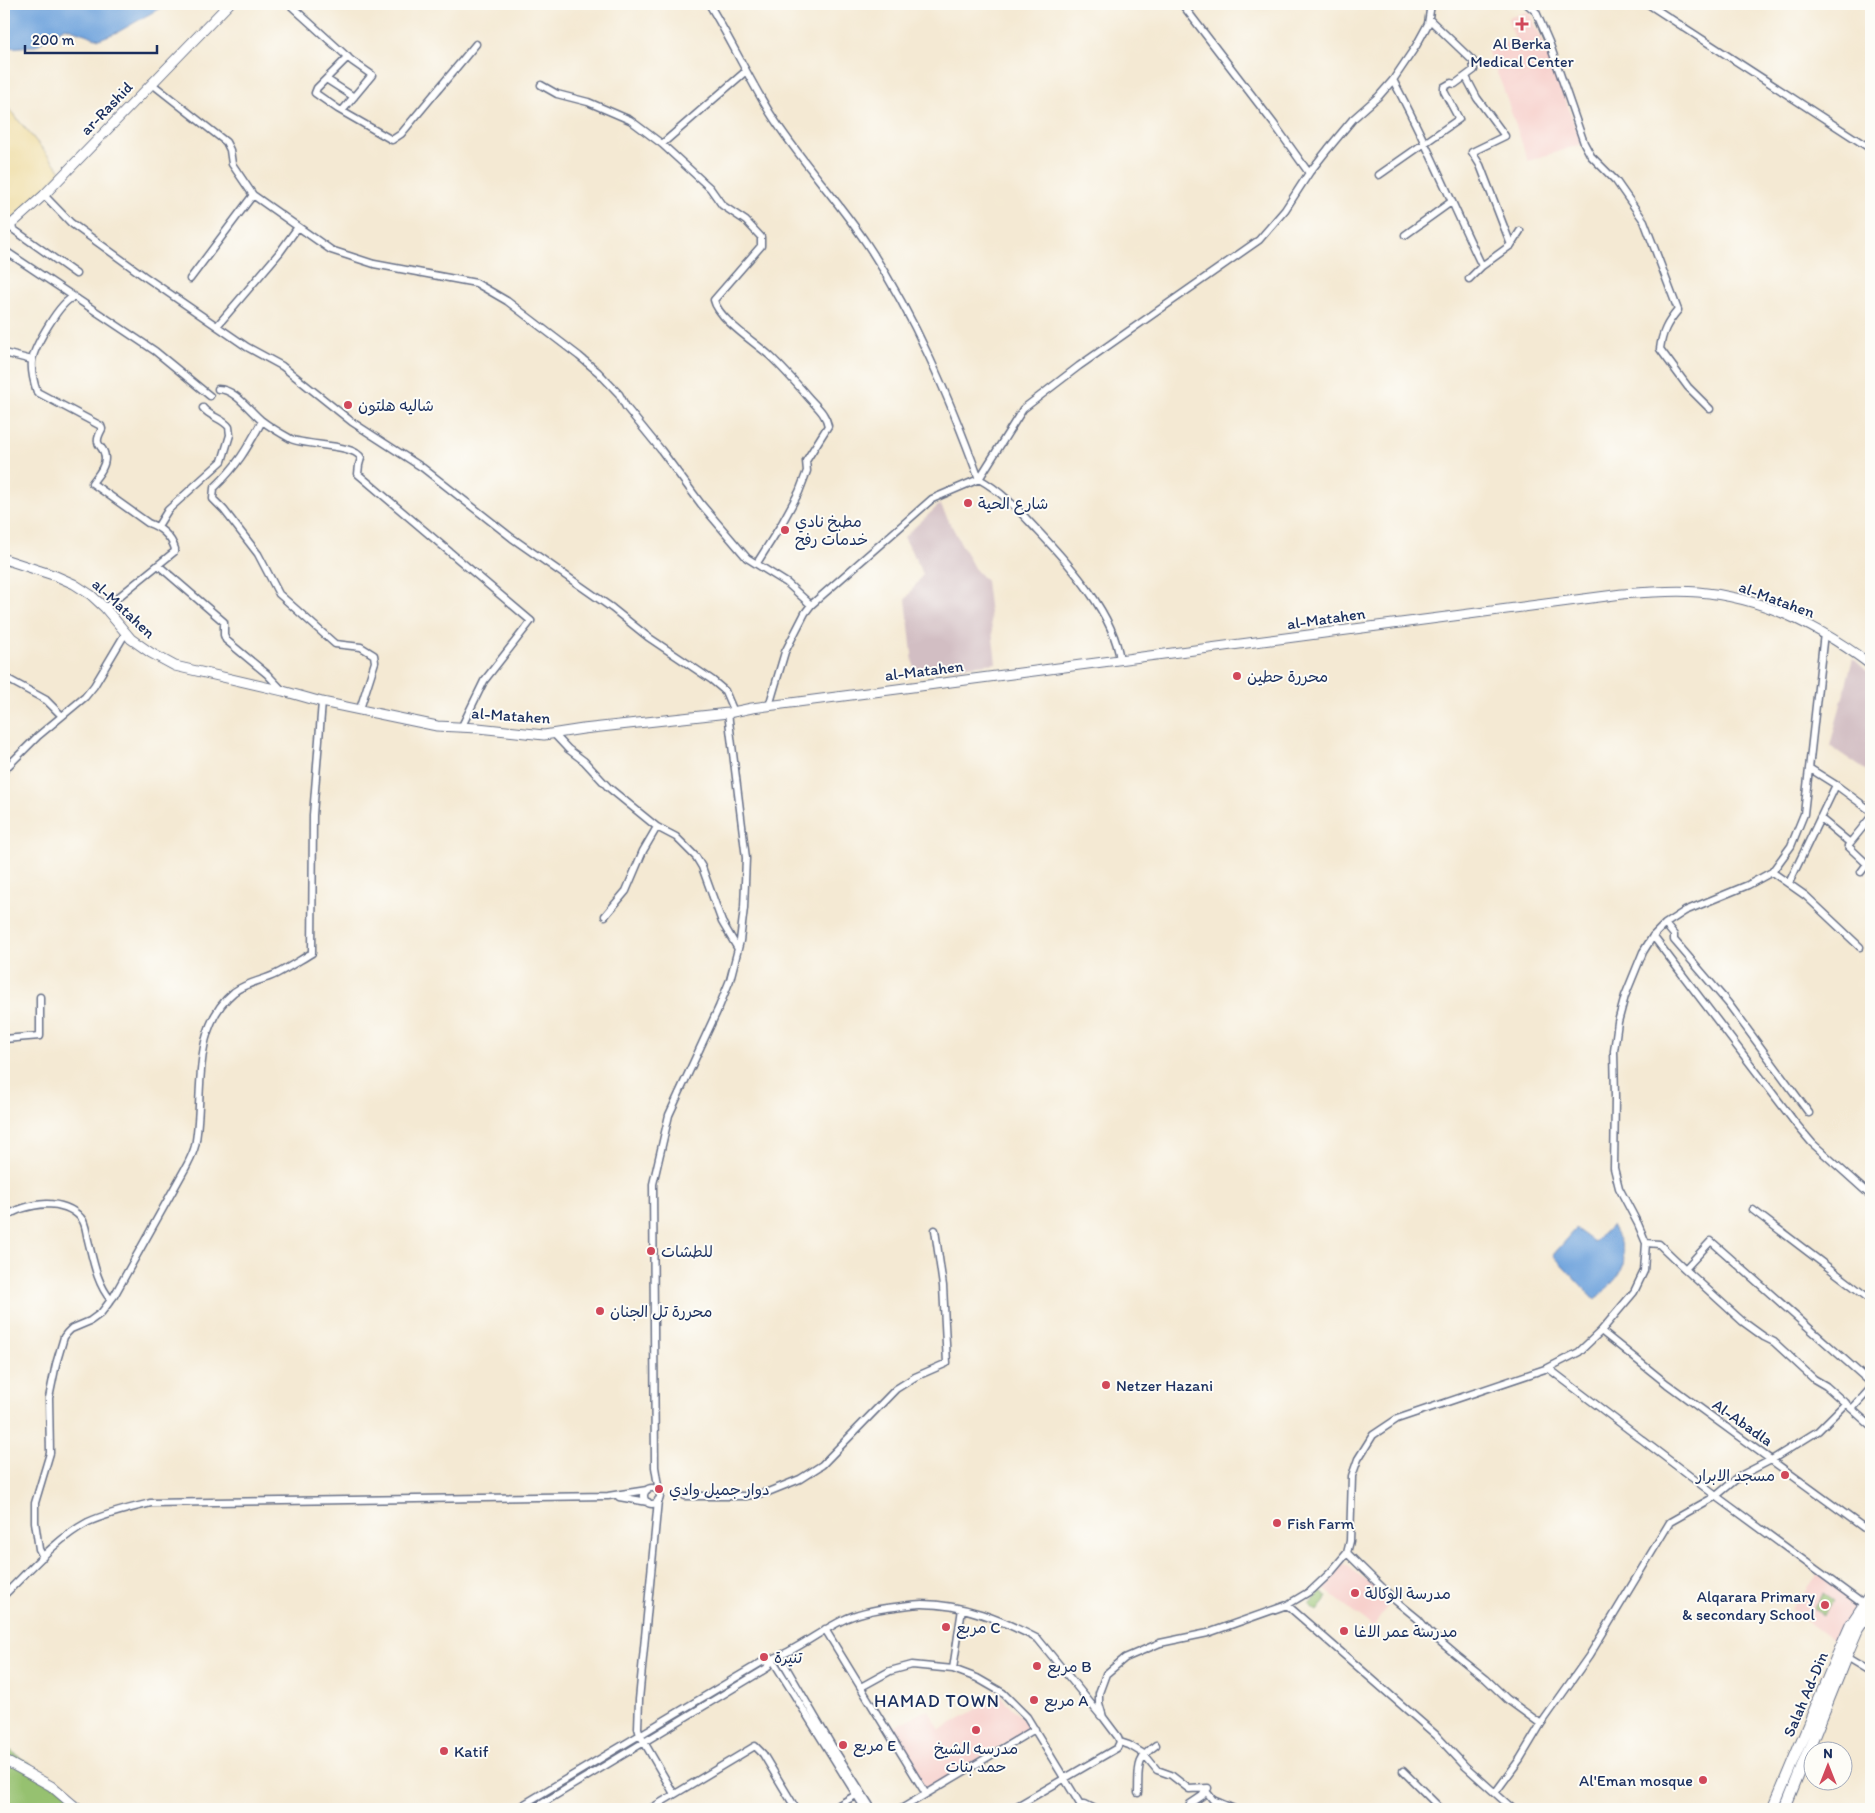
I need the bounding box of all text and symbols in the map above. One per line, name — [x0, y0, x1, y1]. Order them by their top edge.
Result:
marker: Al Berka Medical Center — [1515, 17, 1529, 31]
scale bar — [25, 22, 158, 54]
text: 200 m — [32, 31, 75, 49]
place label: Al Berka Medical Center — [1470, 34, 1575, 71]
street label: ar-Rashid — [76, 77, 137, 139]
place label: شاليه هلتون — [358, 396, 434, 416]
marker: شاليه هلتون — [342, 399, 354, 411]
place label: شارع الحية — [978, 494, 1048, 515]
marker: شارع الحية — [962, 497, 974, 509]
place label: مطبخ نادي خدمات رفح — [795, 512, 868, 550]
marker: مطبخ نادي خدمات رفح — [779, 524, 791, 536]
street label: al-Matahen — [88, 574, 159, 642]
street label: al-Matahen — [1736, 577, 1817, 622]
street label: al-Matahen — [1286, 604, 1367, 633]
street label: al-Matahen — [884, 656, 965, 685]
place label: محررة حطين — [1247, 667, 1328, 686]
marker: محررة حطين — [1231, 670, 1243, 682]
street label: al-Matahen — [471, 703, 551, 728]
place label: للطشات — [661, 1242, 713, 1261]
marker: للطشات — [645, 1245, 657, 1257]
place label: محررة تل الجنان — [610, 1302, 712, 1321]
marker: محررة تل الجنان — [594, 1305, 606, 1317]
place label: Netzer Hazani — [1116, 1376, 1213, 1395]
marker: Netzer Hazani — [1100, 1379, 1112, 1391]
street label: Al-Abadla — [1709, 1395, 1777, 1450]
place label: مسجد الابرار — [1694, 1466, 1775, 1485]
marker: مسجد الابرار — [1779, 1469, 1791, 1481]
place label: دوار جميل وادي — [669, 1480, 770, 1501]
marker: دوار جميل وادي — [653, 1483, 665, 1495]
place label: Fish Farm — [1287, 1514, 1355, 1533]
marker: Fish Farm — [1271, 1517, 1283, 1529]
place label: مدرسة الوكالة — [1365, 1584, 1451, 1604]
marker: مدرسة الوكالة — [1349, 1587, 1361, 1599]
place label: Alqarara Primary & secondary School — [1682, 1587, 1815, 1624]
marker: Alqarara Primary & secondary School — [1819, 1599, 1831, 1611]
place label: مربع C — [956, 1618, 1001, 1639]
marker: مربع C — [940, 1621, 952, 1633]
place label: مدرسة عمر الاغا — [1354, 1622, 1458, 1641]
marker: مدرسة عمر الاغا — [1338, 1625, 1350, 1637]
place label: تنيرة — [774, 1648, 803, 1667]
street label: Salah Ad-Din — [1779, 1649, 1832, 1740]
marker: تنيرة — [758, 1651, 770, 1663]
place label: مربع B — [1047, 1657, 1092, 1678]
marker: مربع B — [1031, 1660, 1043, 1672]
district label: HAMAD TOWN — [874, 1690, 1000, 1712]
place label: مربع A — [1044, 1691, 1088, 1712]
marker: مربع A — [1028, 1694, 1040, 1706]
marker: مدرسه الشيخ حمد بنات — [970, 1724, 982, 1736]
place label: مربع E — [853, 1736, 896, 1757]
marker: مربع E — [837, 1739, 849, 1751]
place label: مدرسه الشيخ حمد بنات — [934, 1739, 1018, 1776]
north arrow — [1802, 1740, 1852, 1790]
place label: Katif — [454, 1742, 489, 1761]
marker: Katif — [438, 1745, 450, 1757]
text: N — [1823, 1745, 1833, 1762]
place label: Al'Eman mosque — [1579, 1771, 1693, 1790]
marker: Al'Eman mosque — [1697, 1774, 1709, 1786]

